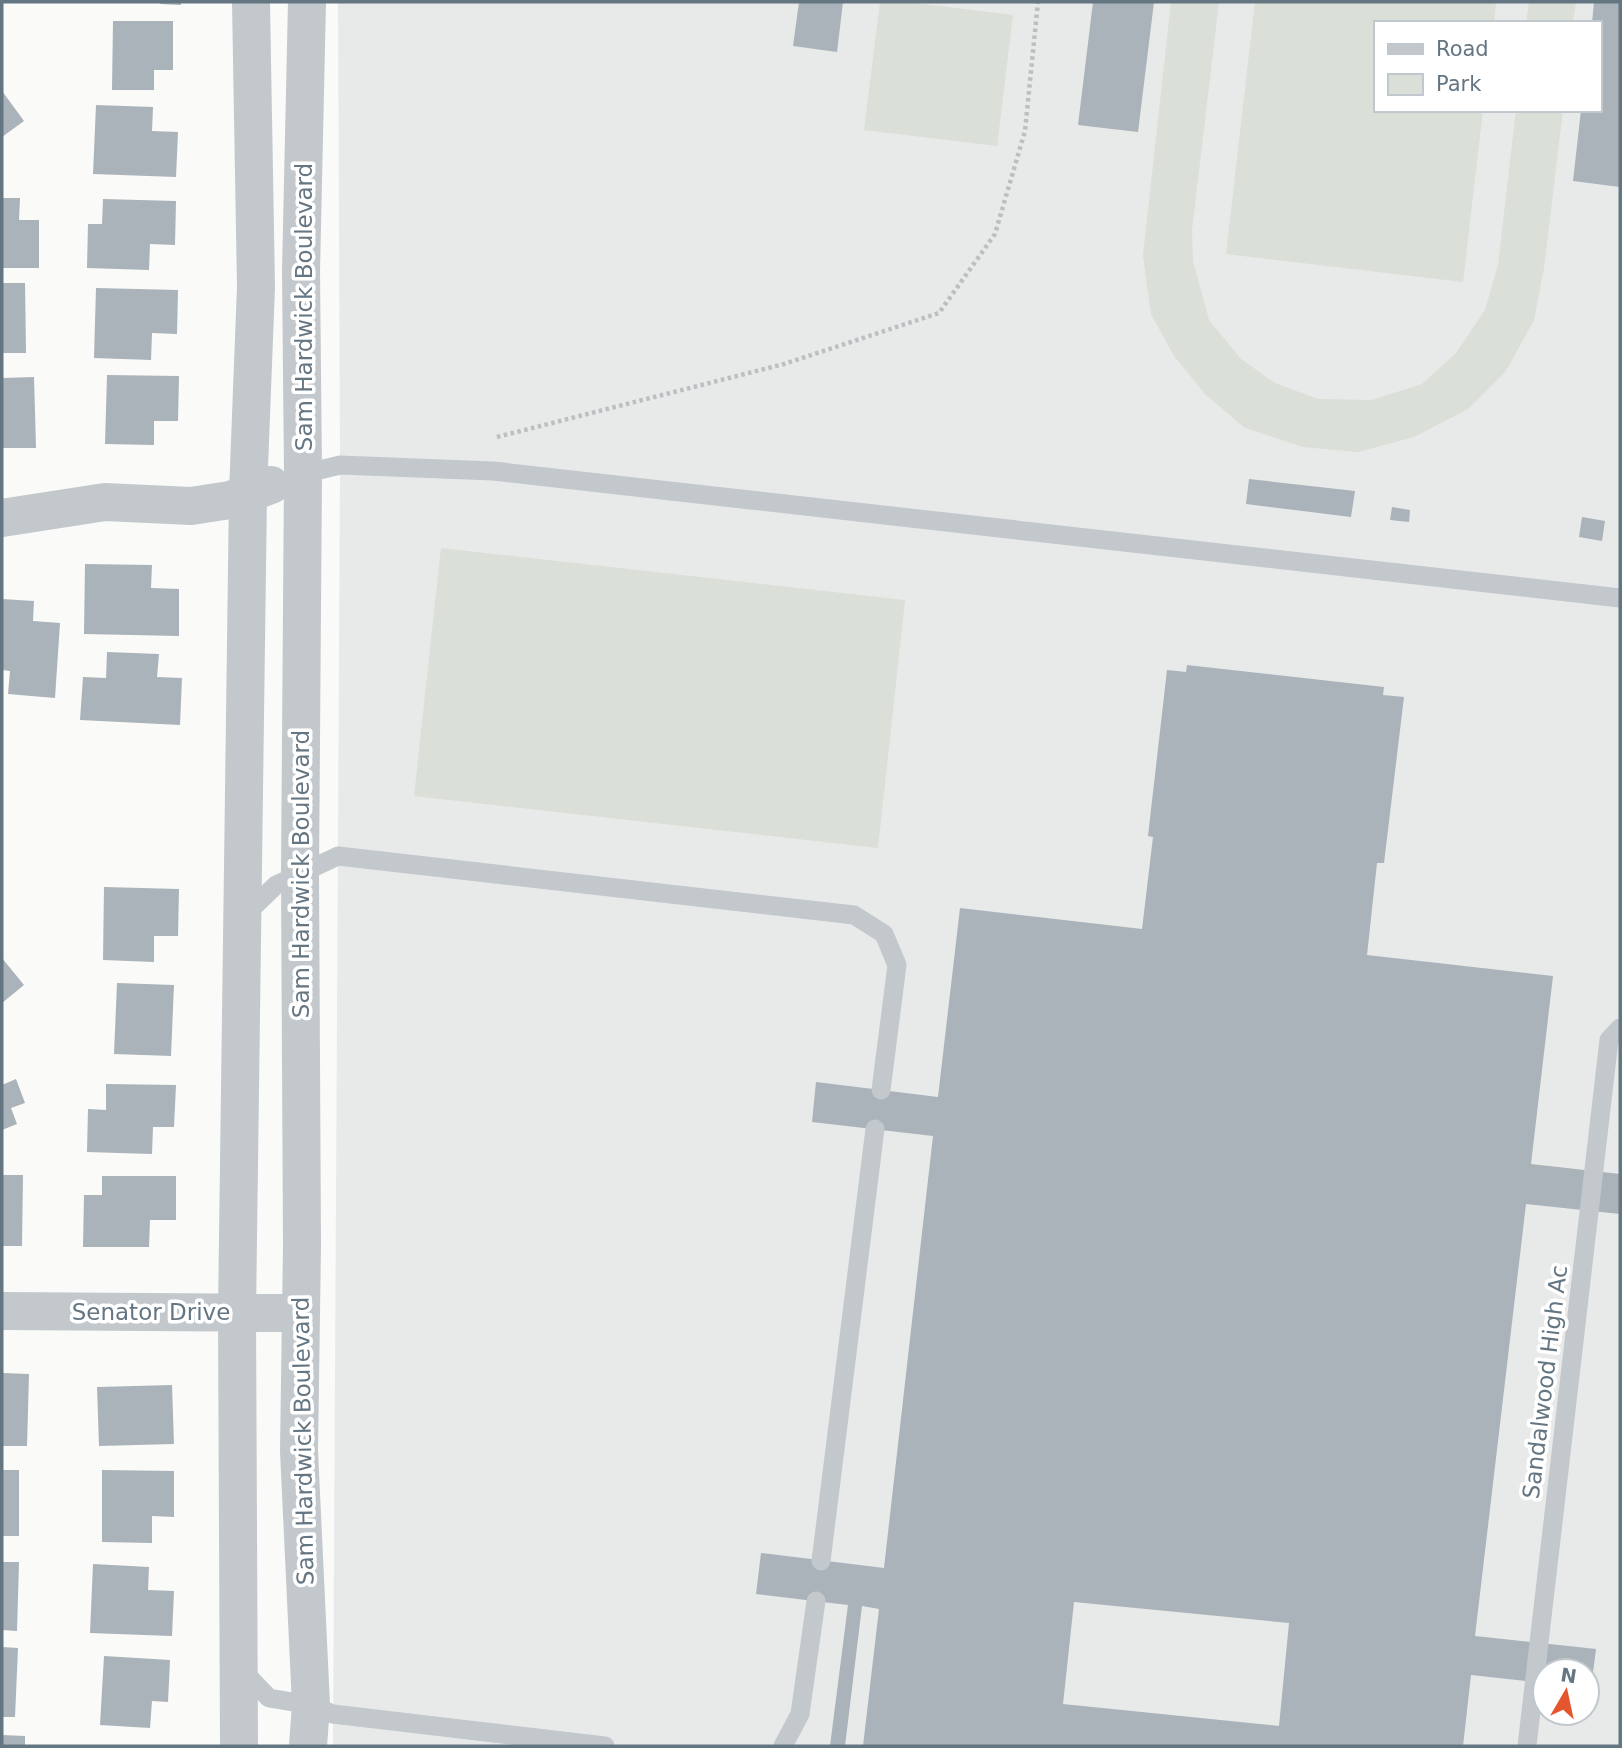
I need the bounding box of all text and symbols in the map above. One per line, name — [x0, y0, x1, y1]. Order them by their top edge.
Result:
legend — [1374, 21, 1601, 112]
text: Road — [1436, 37, 1489, 61]
text: Park — [1436, 72, 1482, 96]
street label: Sam Hardwick Boulevard — [291, 163, 317, 451]
street label: Sam Hardwick Boulevard — [288, 730, 314, 1018]
street label: Sandalwood High Ac — [1518, 1264, 1572, 1500]
street label: Sam Hardwick Boulevard — [287, 1297, 319, 1585]
street label: Senator Drive — [72, 1299, 230, 1325]
north arrow — [1531, 1657, 1601, 1727]
text: N — [1559, 1663, 1578, 1687]

